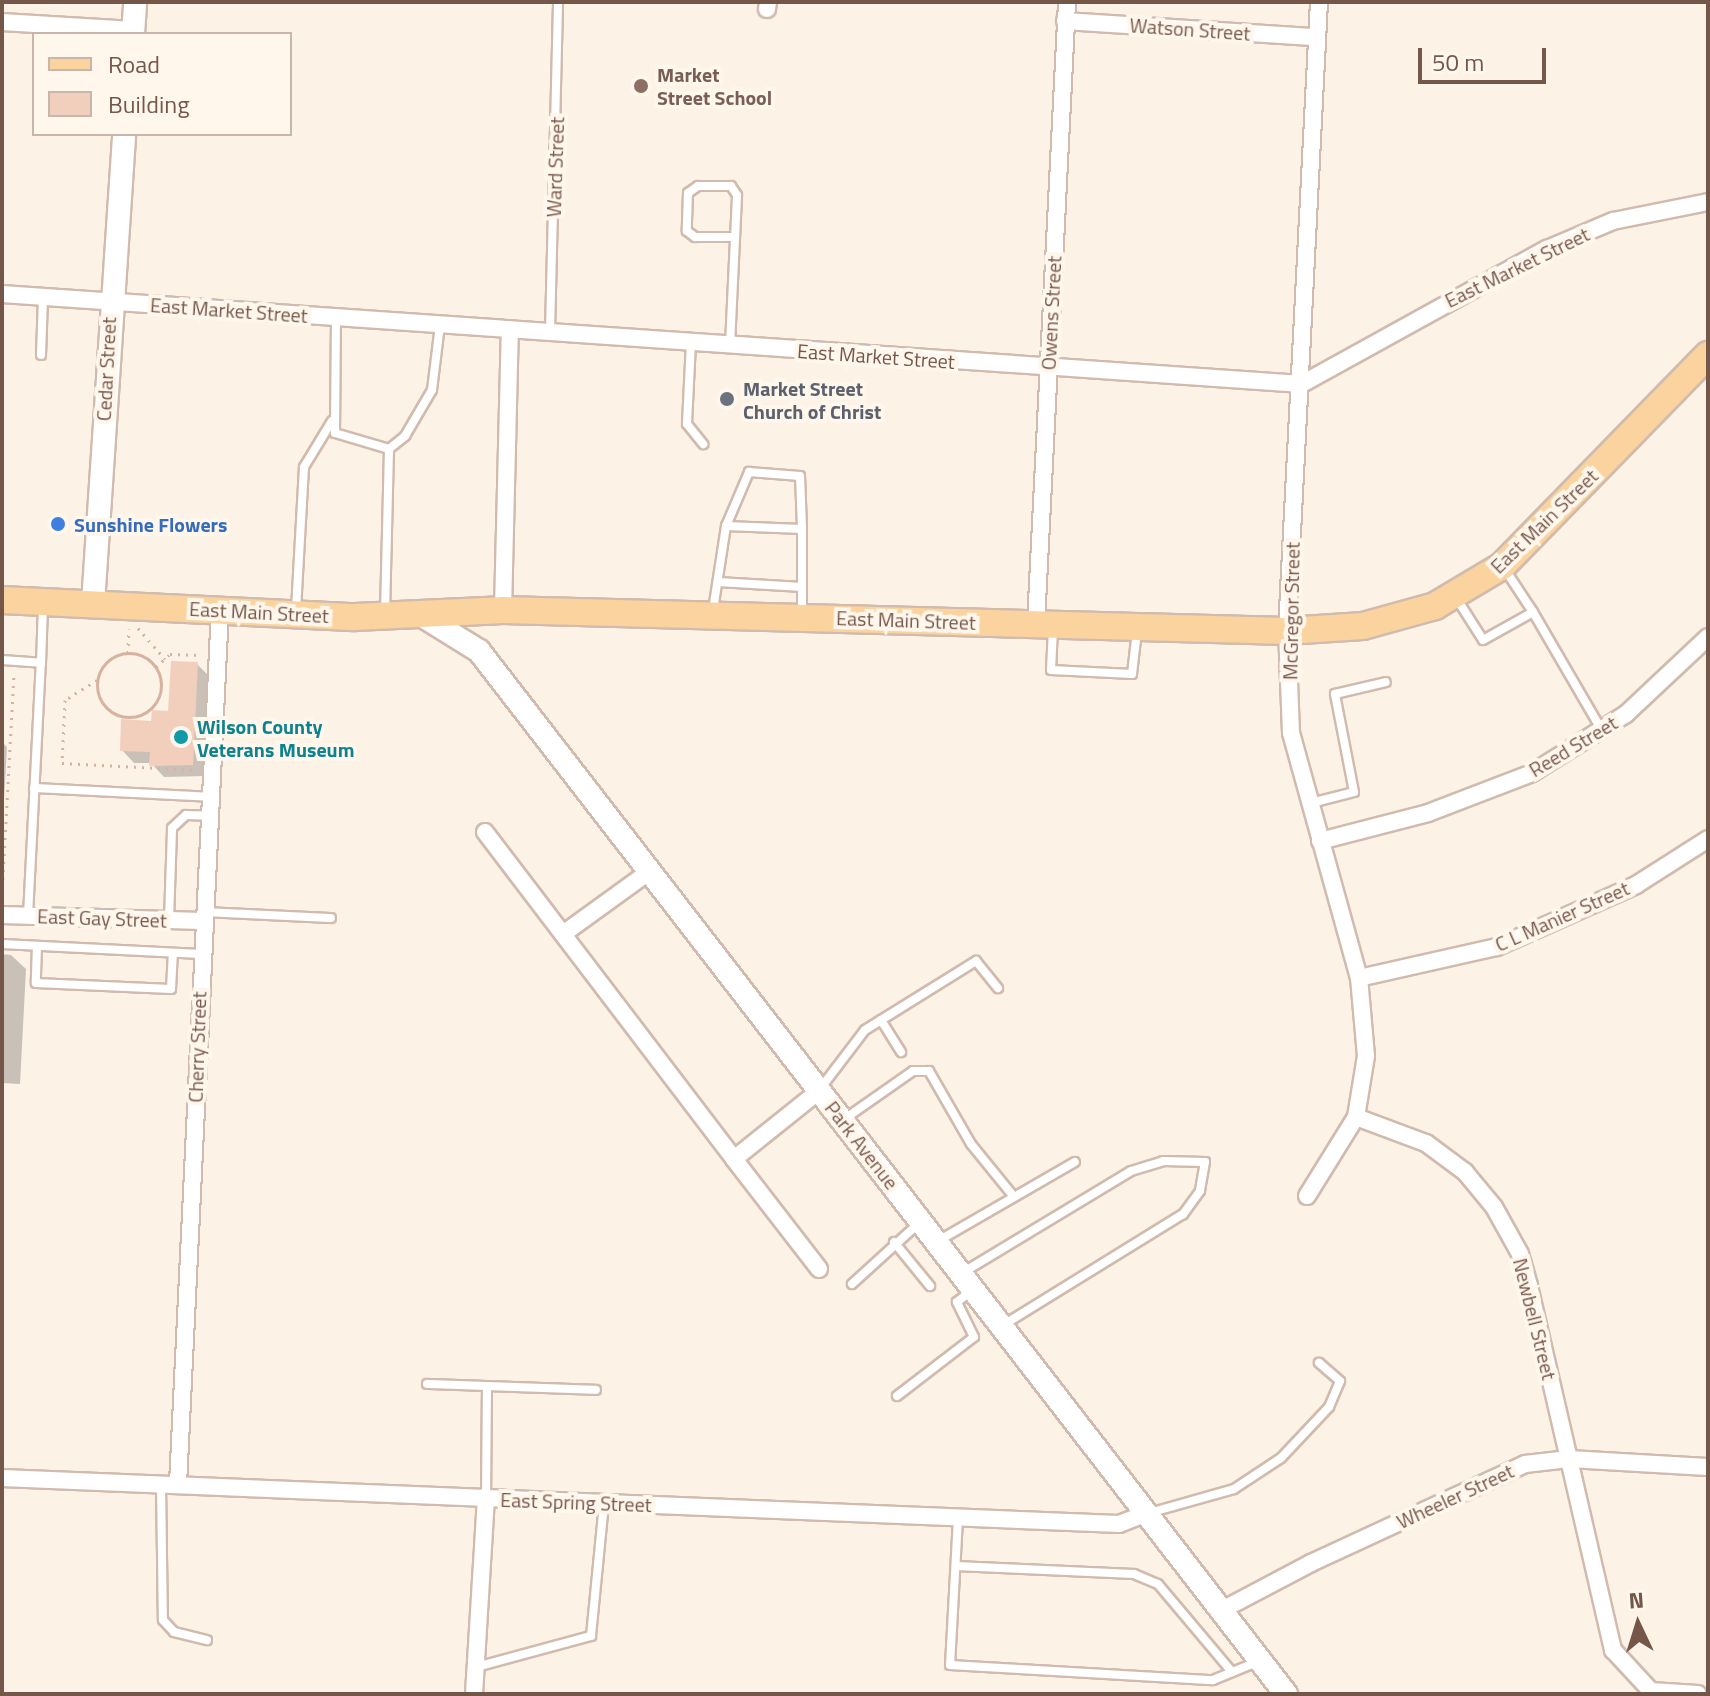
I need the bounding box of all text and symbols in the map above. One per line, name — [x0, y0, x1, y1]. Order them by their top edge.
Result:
street label: Watson Street — [1129, 13, 1251, 45]
legend — [32, 32, 292, 136]
scale bar — [1422, 32, 1550, 82]
text: 50 m — [1432, 44, 1484, 80]
text: Road — [108, 46, 160, 82]
place label: Market Street School — [657, 62, 772, 109]
marker: Market Street School — [632, 77, 650, 95]
text: Building — [108, 86, 190, 122]
street label: Ward Street — [541, 116, 569, 218]
street label: East Market Street — [1441, 222, 1593, 312]
street label: Owens Street — [1036, 255, 1066, 371]
street label: East Market Street — [149, 293, 309, 327]
street label: Cedar Street — [91, 316, 121, 422]
street label: East Market Street — [796, 339, 956, 373]
place label: Market Street Church of Christ — [743, 376, 881, 423]
marker: Market Street Church of Christ — [718, 390, 736, 408]
street label: East Main Street — [1485, 464, 1603, 578]
place label: Sunshine Flowers — [74, 512, 227, 536]
marker: Sunshine Flowers — [49, 515, 67, 533]
street label: McGregor Street — [1278, 542, 1304, 680]
street label: East Main Street — [189, 596, 329, 628]
street label: East Main Street — [836, 606, 976, 634]
street label: Reed Street — [1524, 710, 1622, 782]
place label: Wilson County Veterans Museum — [197, 714, 354, 761]
marker: Wilson County Veterans Museum — [172, 728, 190, 746]
street label: C L Manier Street — [1491, 876, 1633, 956]
street label: East Gay Street — [37, 904, 167, 932]
street label: Cherry Street — [183, 991, 211, 1103]
street label: Park Avenue — [820, 1096, 904, 1194]
street label: Newbell Street — [1508, 1256, 1562, 1382]
street label: Wheeler Street — [1393, 1458, 1517, 1534]
street label: East Spring Street — [500, 1487, 652, 1517]
text: N — [1628, 1583, 1645, 1618]
north arrow — [1598, 1584, 1678, 1664]

